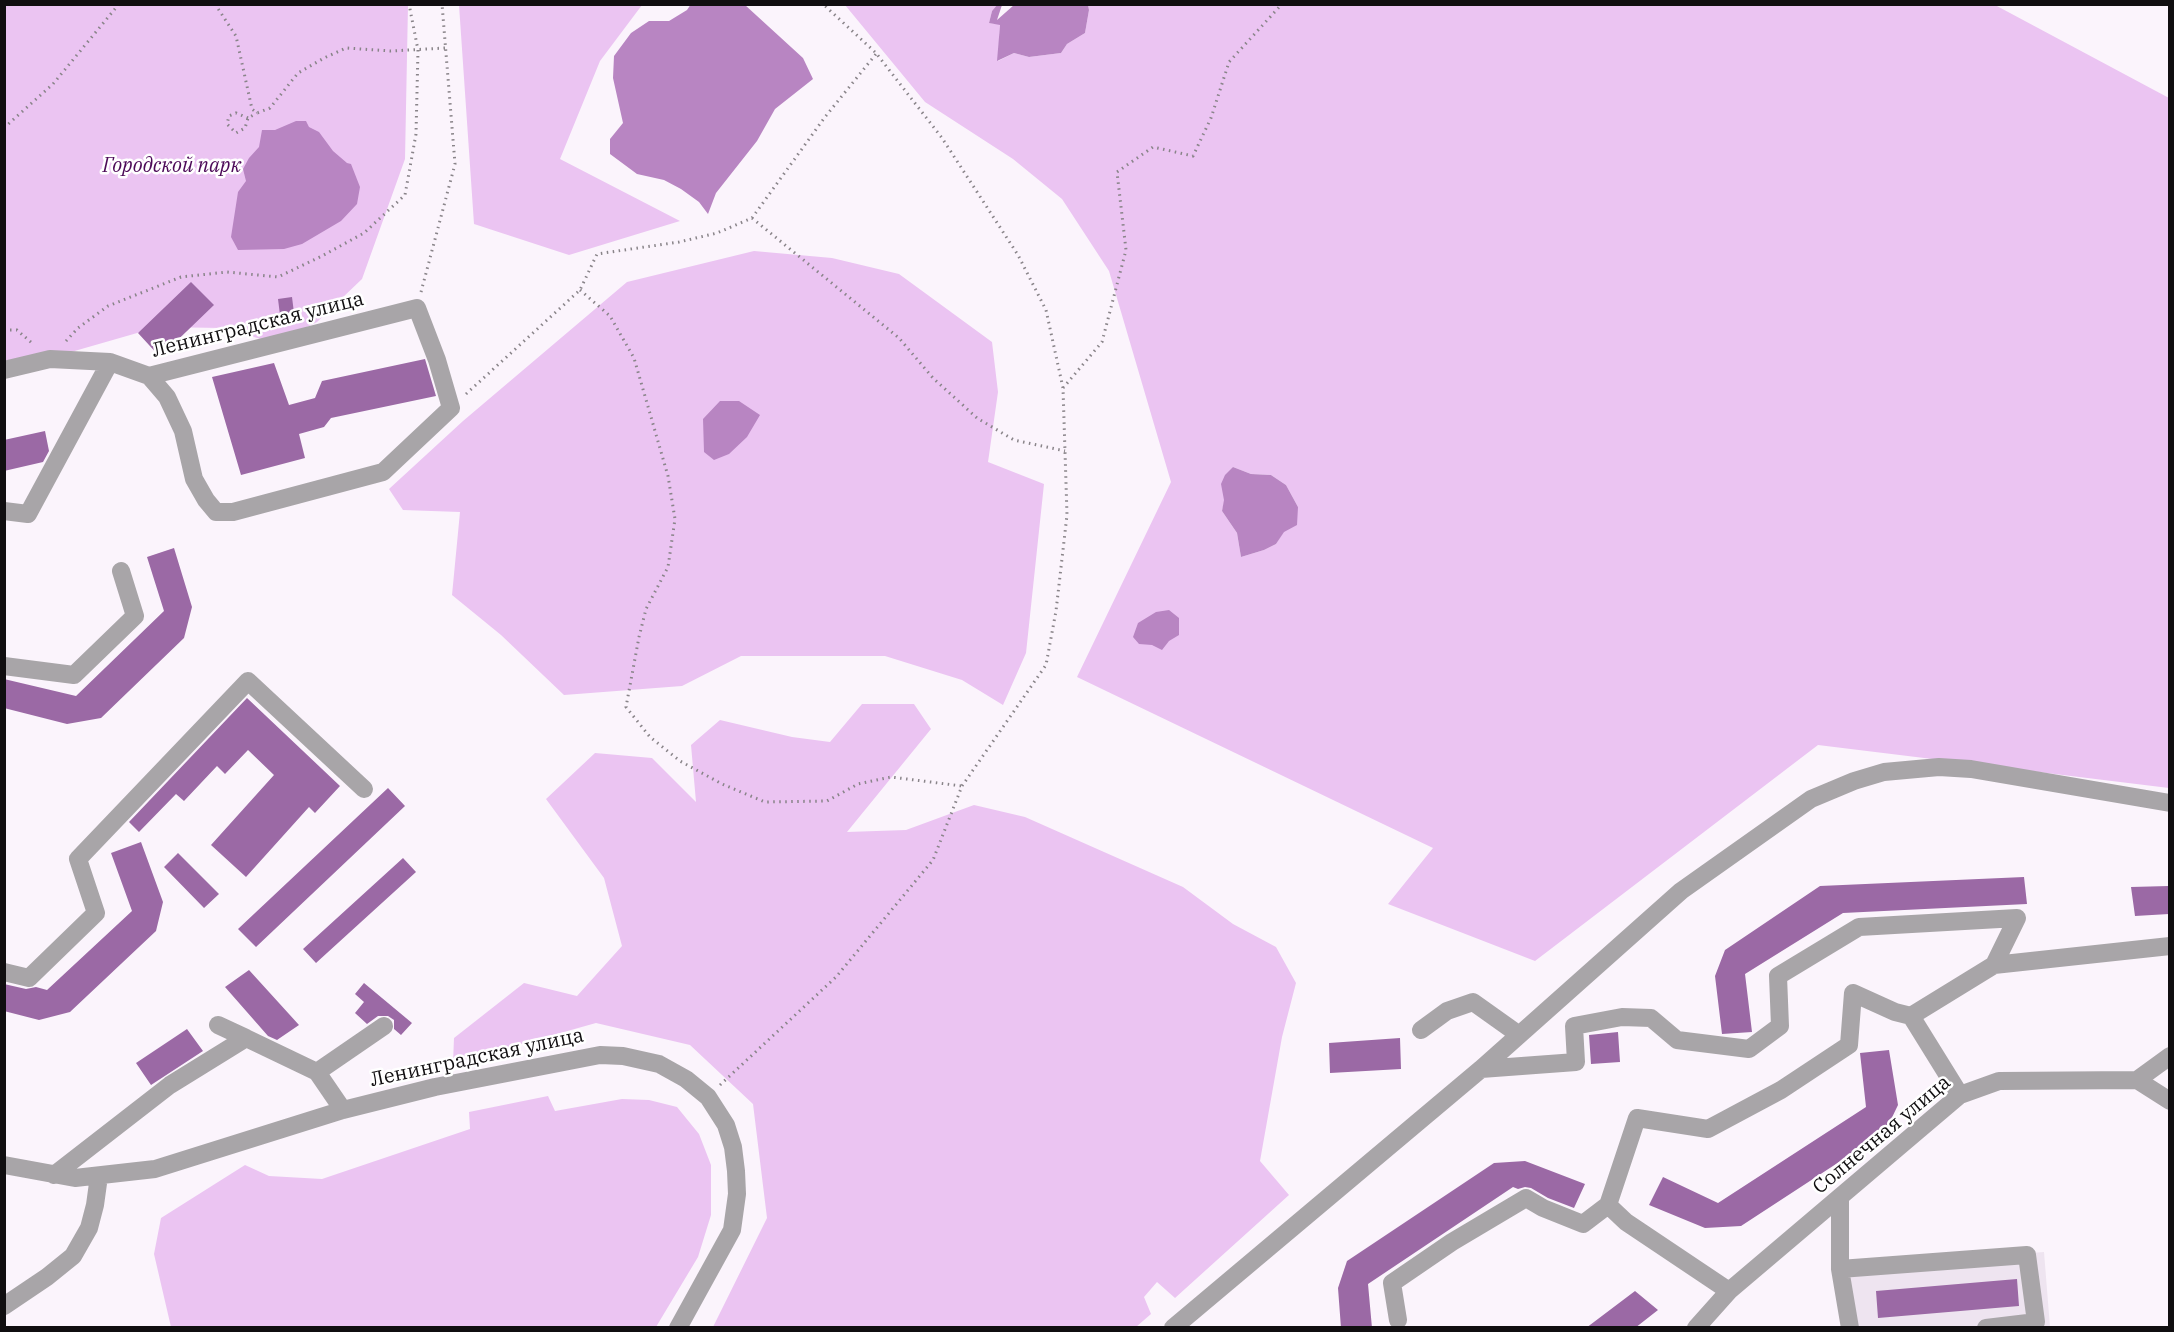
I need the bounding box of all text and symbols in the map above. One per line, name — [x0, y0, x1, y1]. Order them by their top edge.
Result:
park label: Городской парк — [103, 154, 241, 178]
street label: Ленинградская улица — [150, 287, 366, 363]
street label: Ленинградская улица — [368, 1024, 586, 1092]
street label: Солнечная улица — [1808, 1071, 1956, 1199]

